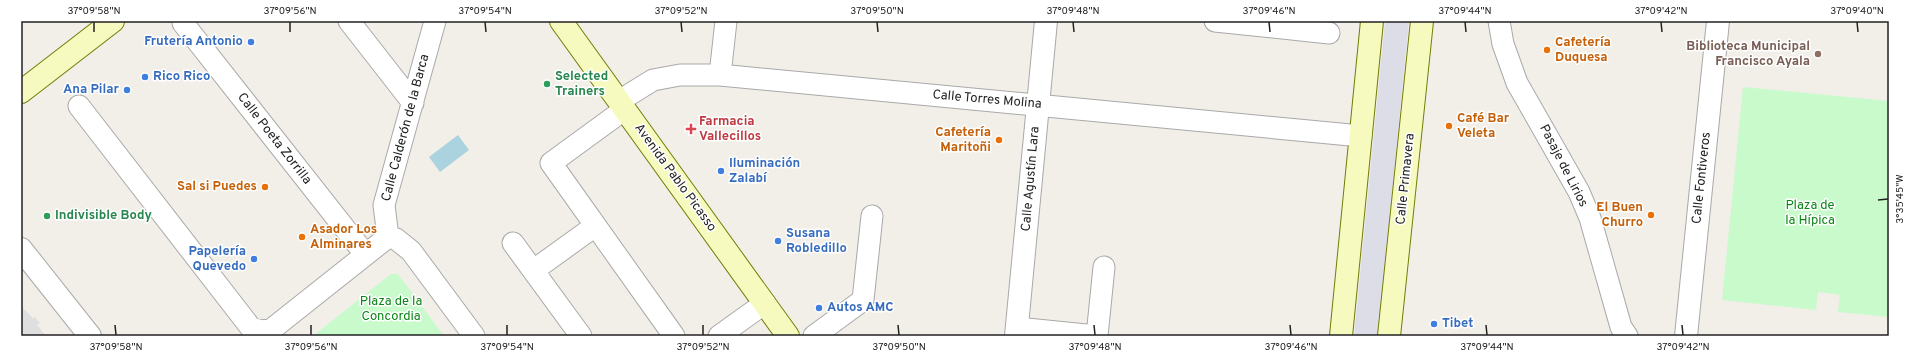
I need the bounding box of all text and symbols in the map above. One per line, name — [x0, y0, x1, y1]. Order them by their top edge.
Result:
text: 37°09'58"N — [67, 5, 121, 18]
text: 37°09'56"N — [263, 5, 317, 18]
text: 37°09'54"N — [458, 5, 512, 18]
text: 37°09'52"N — [654, 5, 708, 18]
text: 37°09'50"N — [850, 5, 904, 18]
text: 37°09'48"N — [1046, 5, 1100, 18]
text: 37°09'46"N — [1242, 5, 1296, 18]
text: 37°09'44"N — [1438, 5, 1492, 18]
text: 37°09'42"N — [1634, 5, 1688, 18]
text: 37°09'40"N — [1830, 5, 1884, 18]
place label: Frutería Antonio — [144, 34, 243, 50]
place label: Cafetería Duquesa — [1555, 35, 1611, 66]
marker: Frutería Antonio — [246, 37, 256, 47]
place label: Biblioteca Municipal Francisco Ayala — [1686, 39, 1810, 70]
marker: Cafetería Duquesa — [1542, 45, 1552, 55]
marker: Biblioteca Municipal Francisco Ayala — [1813, 49, 1823, 59]
street label: Calle Calderón de la Barca — [379, 53, 433, 203]
place label: Rico Rico — [153, 69, 210, 85]
place label: Selected Trainers — [555, 69, 608, 100]
marker: Rico Rico — [140, 72, 150, 82]
marker: Selected Trainers — [542, 79, 552, 89]
place label: Ana Pilar — [63, 82, 120, 98]
marker: Ana Pilar — [122, 85, 132, 95]
street label: Calle Torres Molina — [932, 87, 1042, 113]
street label: Calle Poeta Zorrilla — [233, 90, 315, 188]
place label: Café Bar Veleta — [1457, 111, 1510, 142]
place label: Farmacia Vallecillos — [699, 114, 761, 145]
street label: Avenida Pablo Picasso — [630, 121, 720, 235]
marker: Café Bar Veleta — [1444, 121, 1454, 131]
street label: Pasaje de Lirios — [1535, 122, 1591, 210]
marker: Farmacia Vallecillos — [686, 124, 696, 134]
place label: Cafetería Maritoñi — [935, 125, 991, 156]
street label: Calle Agustín Lara — [1018, 126, 1044, 232]
street label: Calle Fontiveros — [1689, 131, 1715, 225]
street label: Calle Primavera — [1393, 132, 1419, 226]
marker: Cafetería Maritoñi — [994, 135, 1004, 145]
place label: Iluminación Zalabí — [729, 156, 800, 187]
marker: Iluminación Zalabí — [716, 166, 726, 176]
text: 3°35'45"W — [1894, 174, 1907, 224]
place label: Sal si Puedes — [177, 179, 257, 195]
marker: Sal si Puedes — [260, 182, 270, 192]
park label: Plaza de la Hípica — [1785, 198, 1835, 229]
place label: El Buen Churro — [1596, 200, 1643, 231]
place label: Indivisible Body — [55, 208, 153, 224]
marker: El Buen Churro — [1646, 210, 1656, 220]
marker: Indivisible Body — [42, 211, 52, 221]
place label: Asador Los Alminares — [310, 222, 377, 253]
place label: Susana Robledillo — [786, 226, 847, 257]
marker: Asador Los Alminares — [297, 232, 307, 242]
marker: Susana Robledillo — [773, 236, 783, 246]
place label: Papelería Quevedo — [188, 244, 246, 275]
marker: Papelería Quevedo — [249, 254, 259, 264]
park label: Plaza de la Concordia — [360, 294, 422, 325]
place label: Autos AMC — [827, 300, 893, 316]
marker: Autos AMC — [814, 303, 824, 313]
place label: Tibet — [1442, 316, 1473, 332]
marker: Tibet — [1429, 319, 1439, 329]
text: 37°09'58"N — [89, 341, 143, 354]
text: 37°09'56"N — [284, 341, 338, 354]
text: 37°09'54"N — [480, 341, 534, 354]
text: 37°09'52"N — [676, 341, 730, 354]
text: 37°09'50"N — [872, 341, 926, 354]
text: 37°09'48"N — [1068, 341, 1122, 354]
text: 37°09'46"N — [1264, 341, 1318, 354]
text: 37°09'44"N — [1460, 341, 1514, 354]
text: 37°09'42"N — [1656, 341, 1710, 354]

